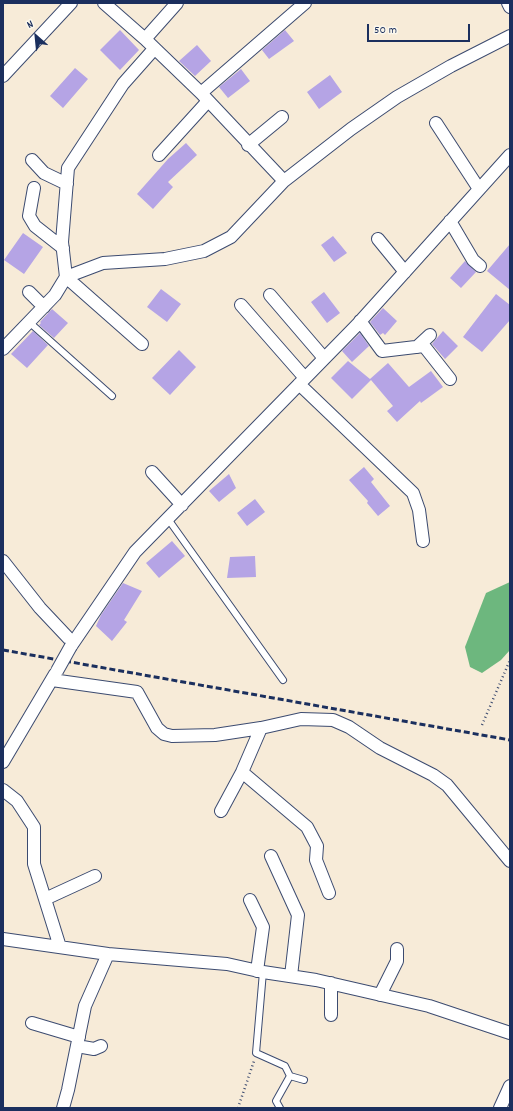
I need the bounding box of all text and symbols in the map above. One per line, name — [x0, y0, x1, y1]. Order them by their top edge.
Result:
north arrow — [16, 16, 56, 56]
scale bar — [369, 16, 472, 42]
text: N — [24, 17, 37, 34]
text: 50 m — [374, 22, 397, 39]

